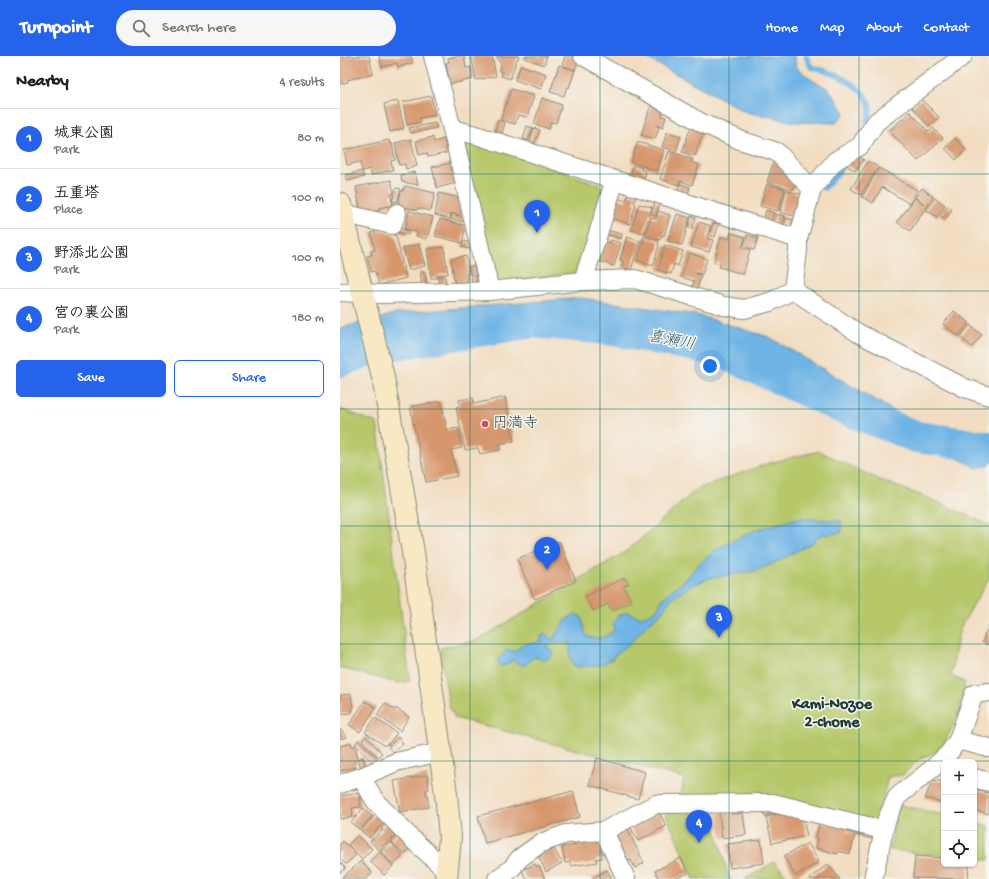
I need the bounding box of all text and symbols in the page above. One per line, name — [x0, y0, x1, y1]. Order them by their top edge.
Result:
search box — [116, 10, 396, 46]
text: Turnpoint — [20, 17, 92, 40]
icon: search — [130, 17, 152, 39]
text: Search here — [162, 19, 236, 37]
text: Home — [766, 20, 798, 37]
text: Map — [820, 20, 844, 37]
text: About — [866, 20, 902, 37]
text: Contact — [924, 20, 969, 37]
text: Nearby — [16, 72, 69, 92]
text: 4 results — [280, 75, 324, 90]
text: 城東公園 — [54, 125, 114, 143]
text: 1 — [26, 131, 32, 146]
text: 80 m — [297, 131, 324, 146]
text: Park — [54, 143, 79, 158]
text: 五重塔 — [54, 185, 99, 203]
text: 2 — [26, 191, 32, 206]
text: 100 m — [292, 191, 324, 206]
pin: 1 — [524, 200, 550, 233]
text: Place — [54, 203, 82, 218]
text: 野添北公園 — [54, 245, 129, 263]
text: 3 — [26, 251, 32, 266]
text: 100 m — [292, 251, 324, 266]
text: Park — [54, 263, 79, 278]
text: 宮の裏公園 — [54, 305, 129, 323]
text: 4 — [26, 311, 32, 326]
text: 180 m — [292, 311, 324, 326]
text: Park — [54, 323, 79, 338]
water label: 喜瀬川 — [646, 326, 697, 356]
your location — [700, 356, 720, 376]
button: Save — [16, 360, 166, 397]
button: Share — [174, 360, 324, 397]
place label: 円満寺 — [493, 414, 538, 433]
marker: 円満寺 — [480, 419, 490, 429]
pin: 2 — [534, 537, 560, 570]
pin: 3 — [706, 605, 732, 638]
district label: Kami-Nozoe 2-chome — [791, 696, 873, 733]
map controls — [941, 759, 977, 867]
button: + — [941, 759, 977, 795]
button: − — [941, 795, 977, 831]
pin: 4 — [686, 810, 712, 843]
button: locate — [941, 831, 977, 867]

